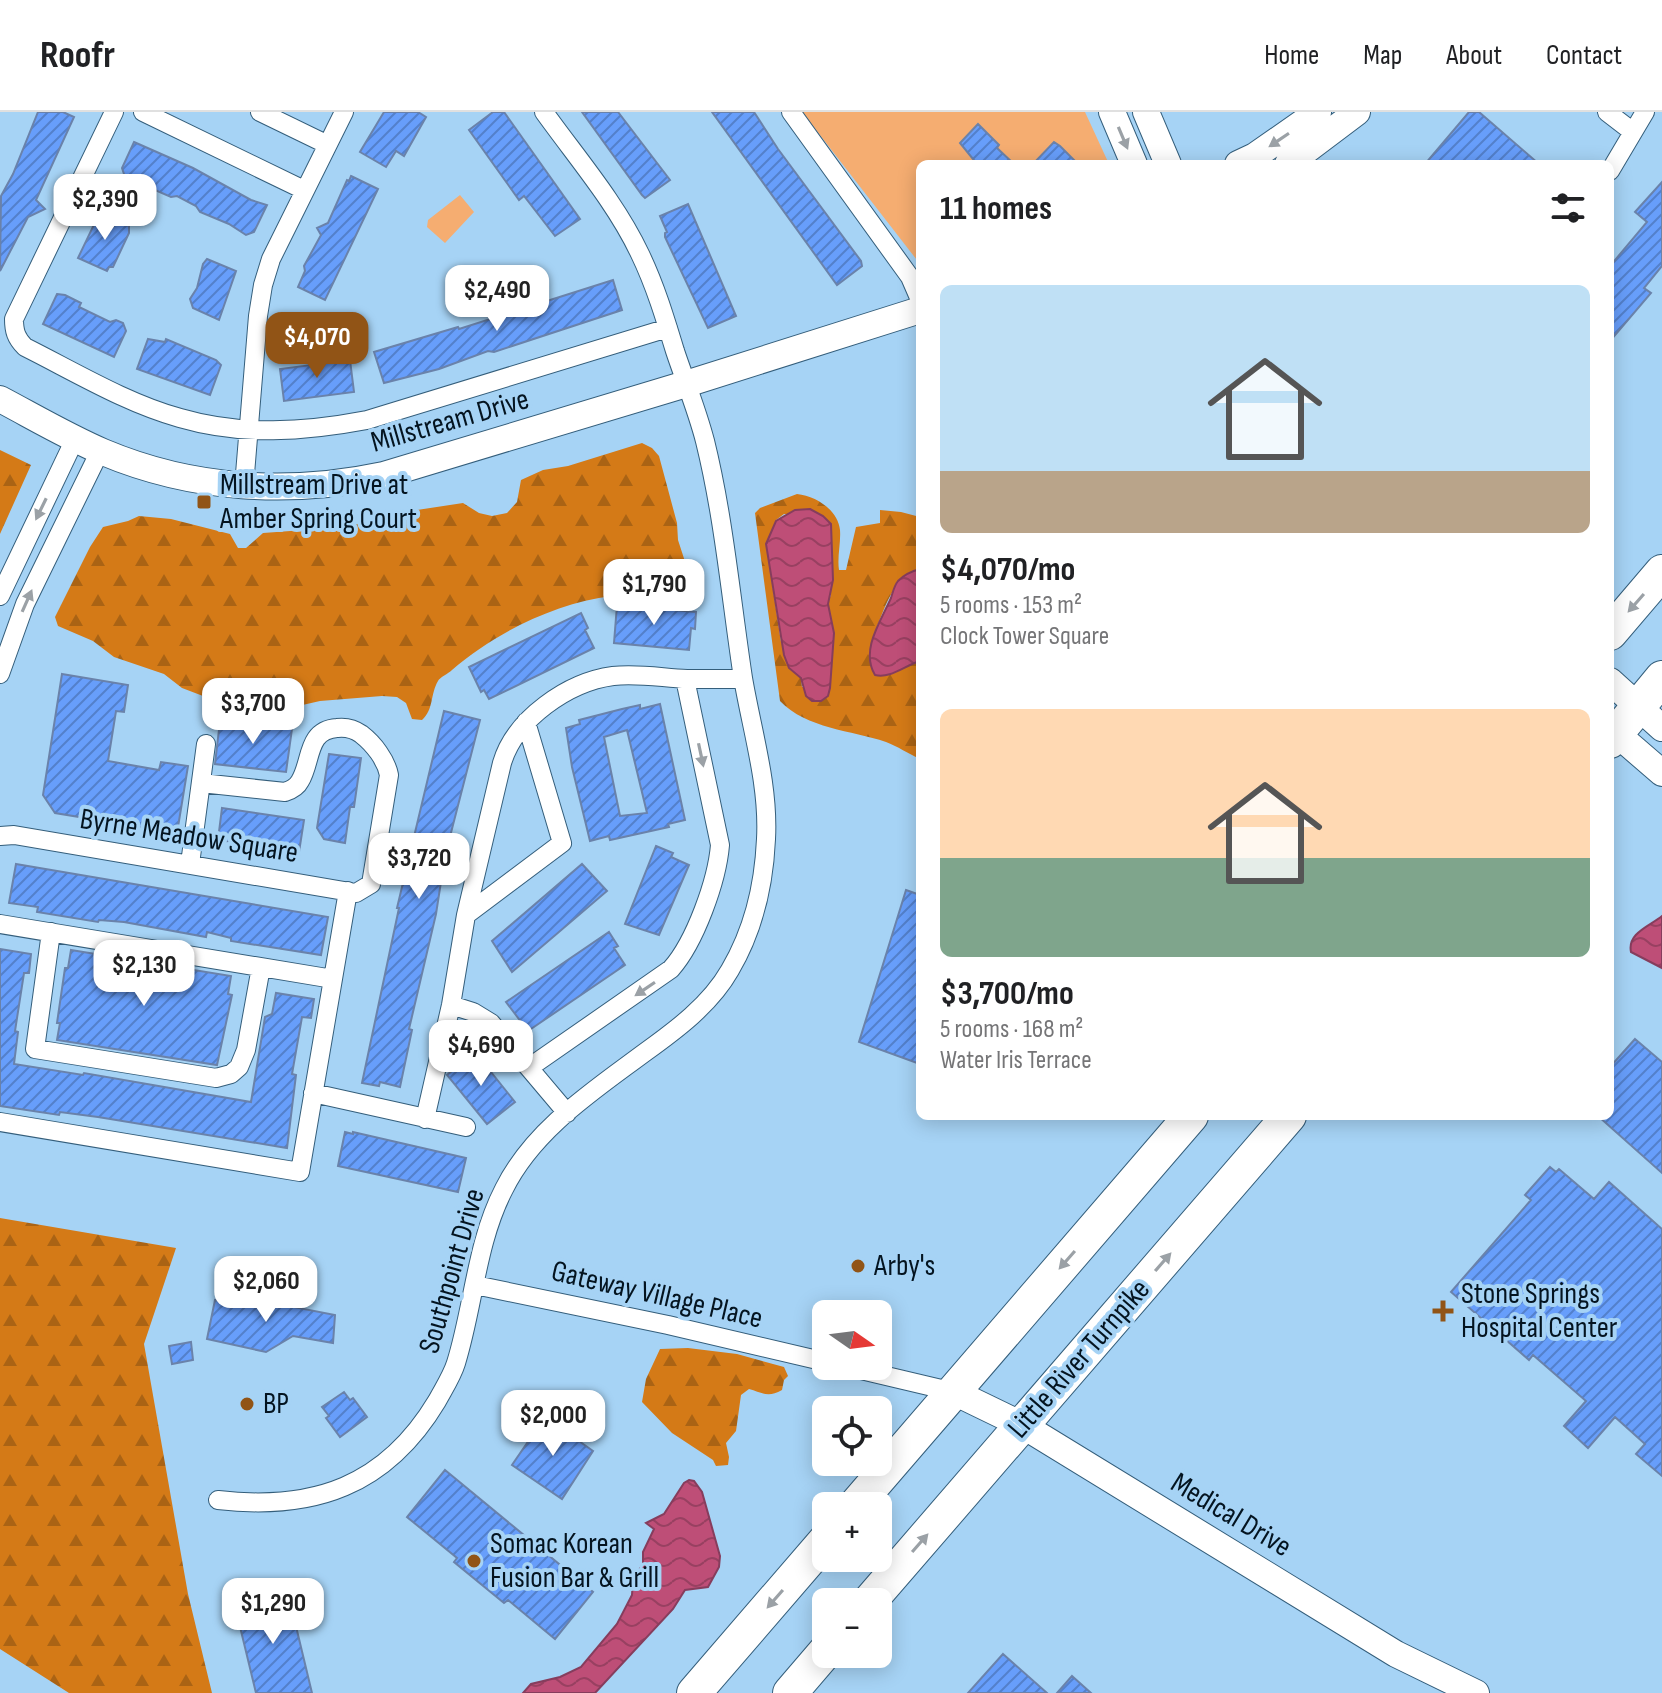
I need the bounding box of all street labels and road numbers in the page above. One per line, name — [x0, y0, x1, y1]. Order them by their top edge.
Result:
street label: Millstream Drive — [367, 381, 533, 461]
street label: Byrne Meadow Square — [77, 801, 301, 871]
street label: Southpoint Drive — [411, 1185, 493, 1357]
street label: Gateway Village Place — [548, 1253, 766, 1337]
street label: Little River Turnpike — [1000, 1272, 1158, 1446]
street label: Medical Drive — [1164, 1465, 1298, 1565]

